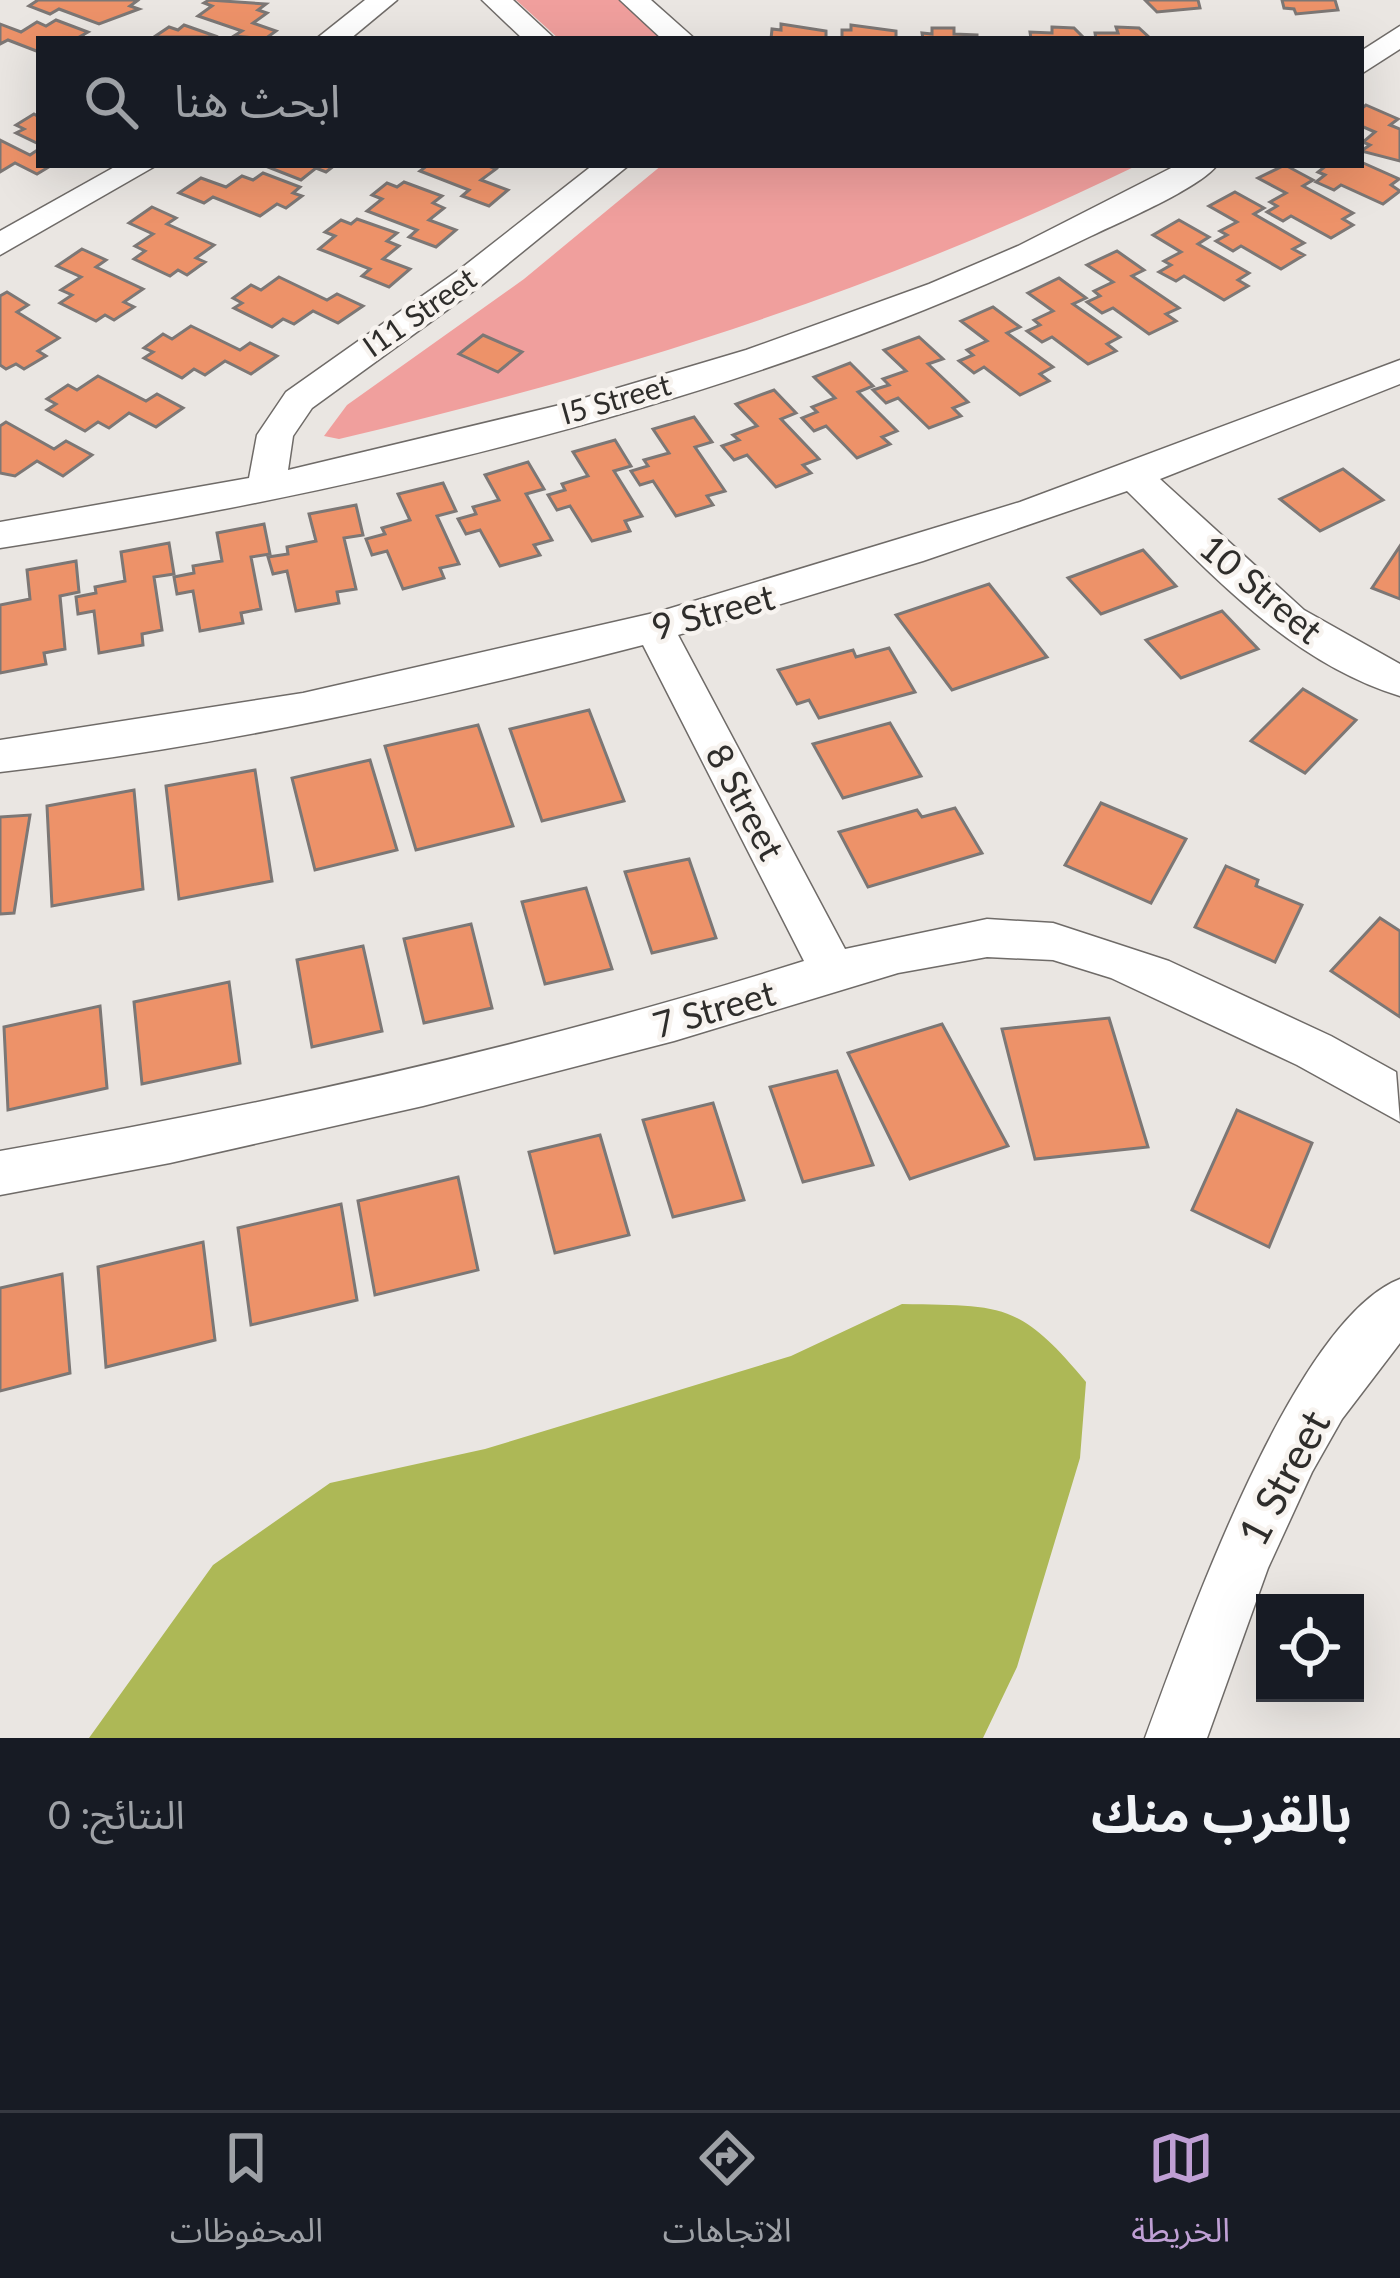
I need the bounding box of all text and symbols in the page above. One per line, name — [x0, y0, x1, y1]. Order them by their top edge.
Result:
search box — [36, 36, 1364, 168]
icon: search — [78, 69, 144, 135]
text: ابحث هنا — [174, 73, 341, 127]
street label: I11 Street — [355, 259, 483, 363]
street label: I5 Street — [556, 365, 675, 431]
street label: 10 Street — [1192, 525, 1332, 652]
street label: 9 Street — [647, 574, 779, 648]
street label: 8 Street — [697, 736, 795, 867]
street label: 7 Street — [648, 970, 780, 1046]
street label: 1 Street — [1227, 1401, 1339, 1554]
map controls — [1256, 1594, 1364, 1702]
button: locate — [1256, 1594, 1364, 1702]
text: بالقرب منك — [1091, 1782, 1352, 1843]
text: النتائج: 0 — [48, 1791, 185, 1837]
tab: المحفوظات — [170, 2125, 323, 2266]
tab: الاتجاهات — [663, 2125, 792, 2266]
tab: الخريطة — [1131, 2125, 1230, 2266]

